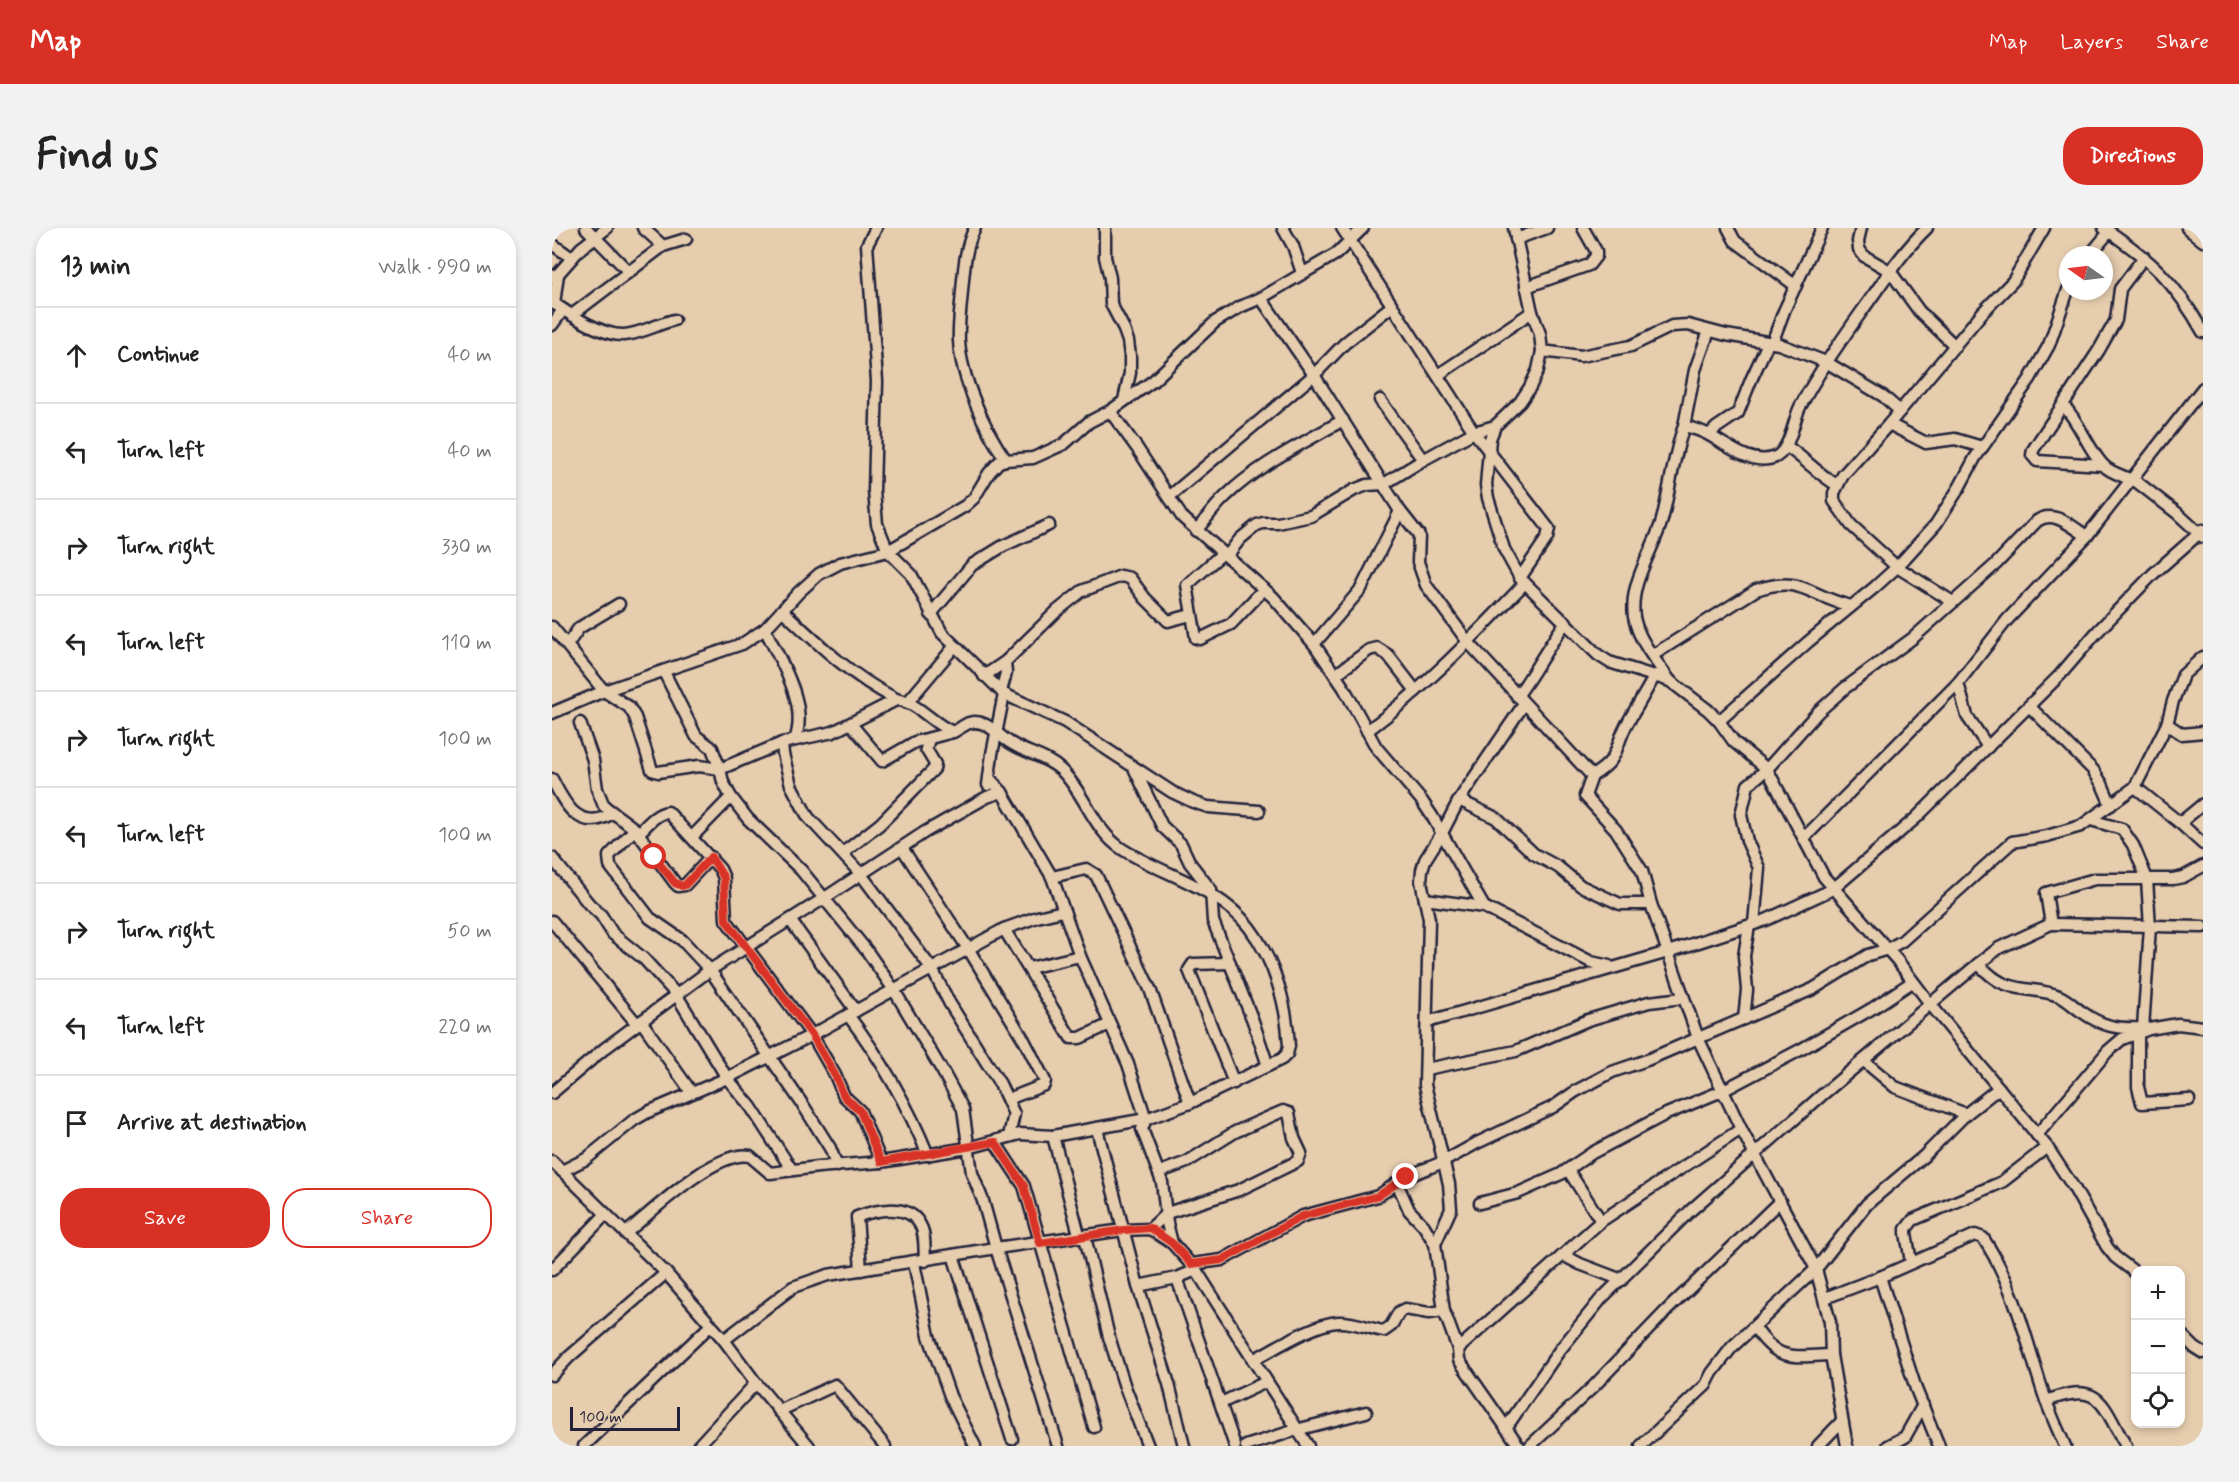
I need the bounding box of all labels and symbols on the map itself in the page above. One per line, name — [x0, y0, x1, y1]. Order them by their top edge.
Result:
north arrow — [2059, 246, 2113, 300]
route start — [640, 843, 666, 869]
route end — [1392, 1163, 1418, 1189]
scale bar — [570, 1404, 680, 1432]

